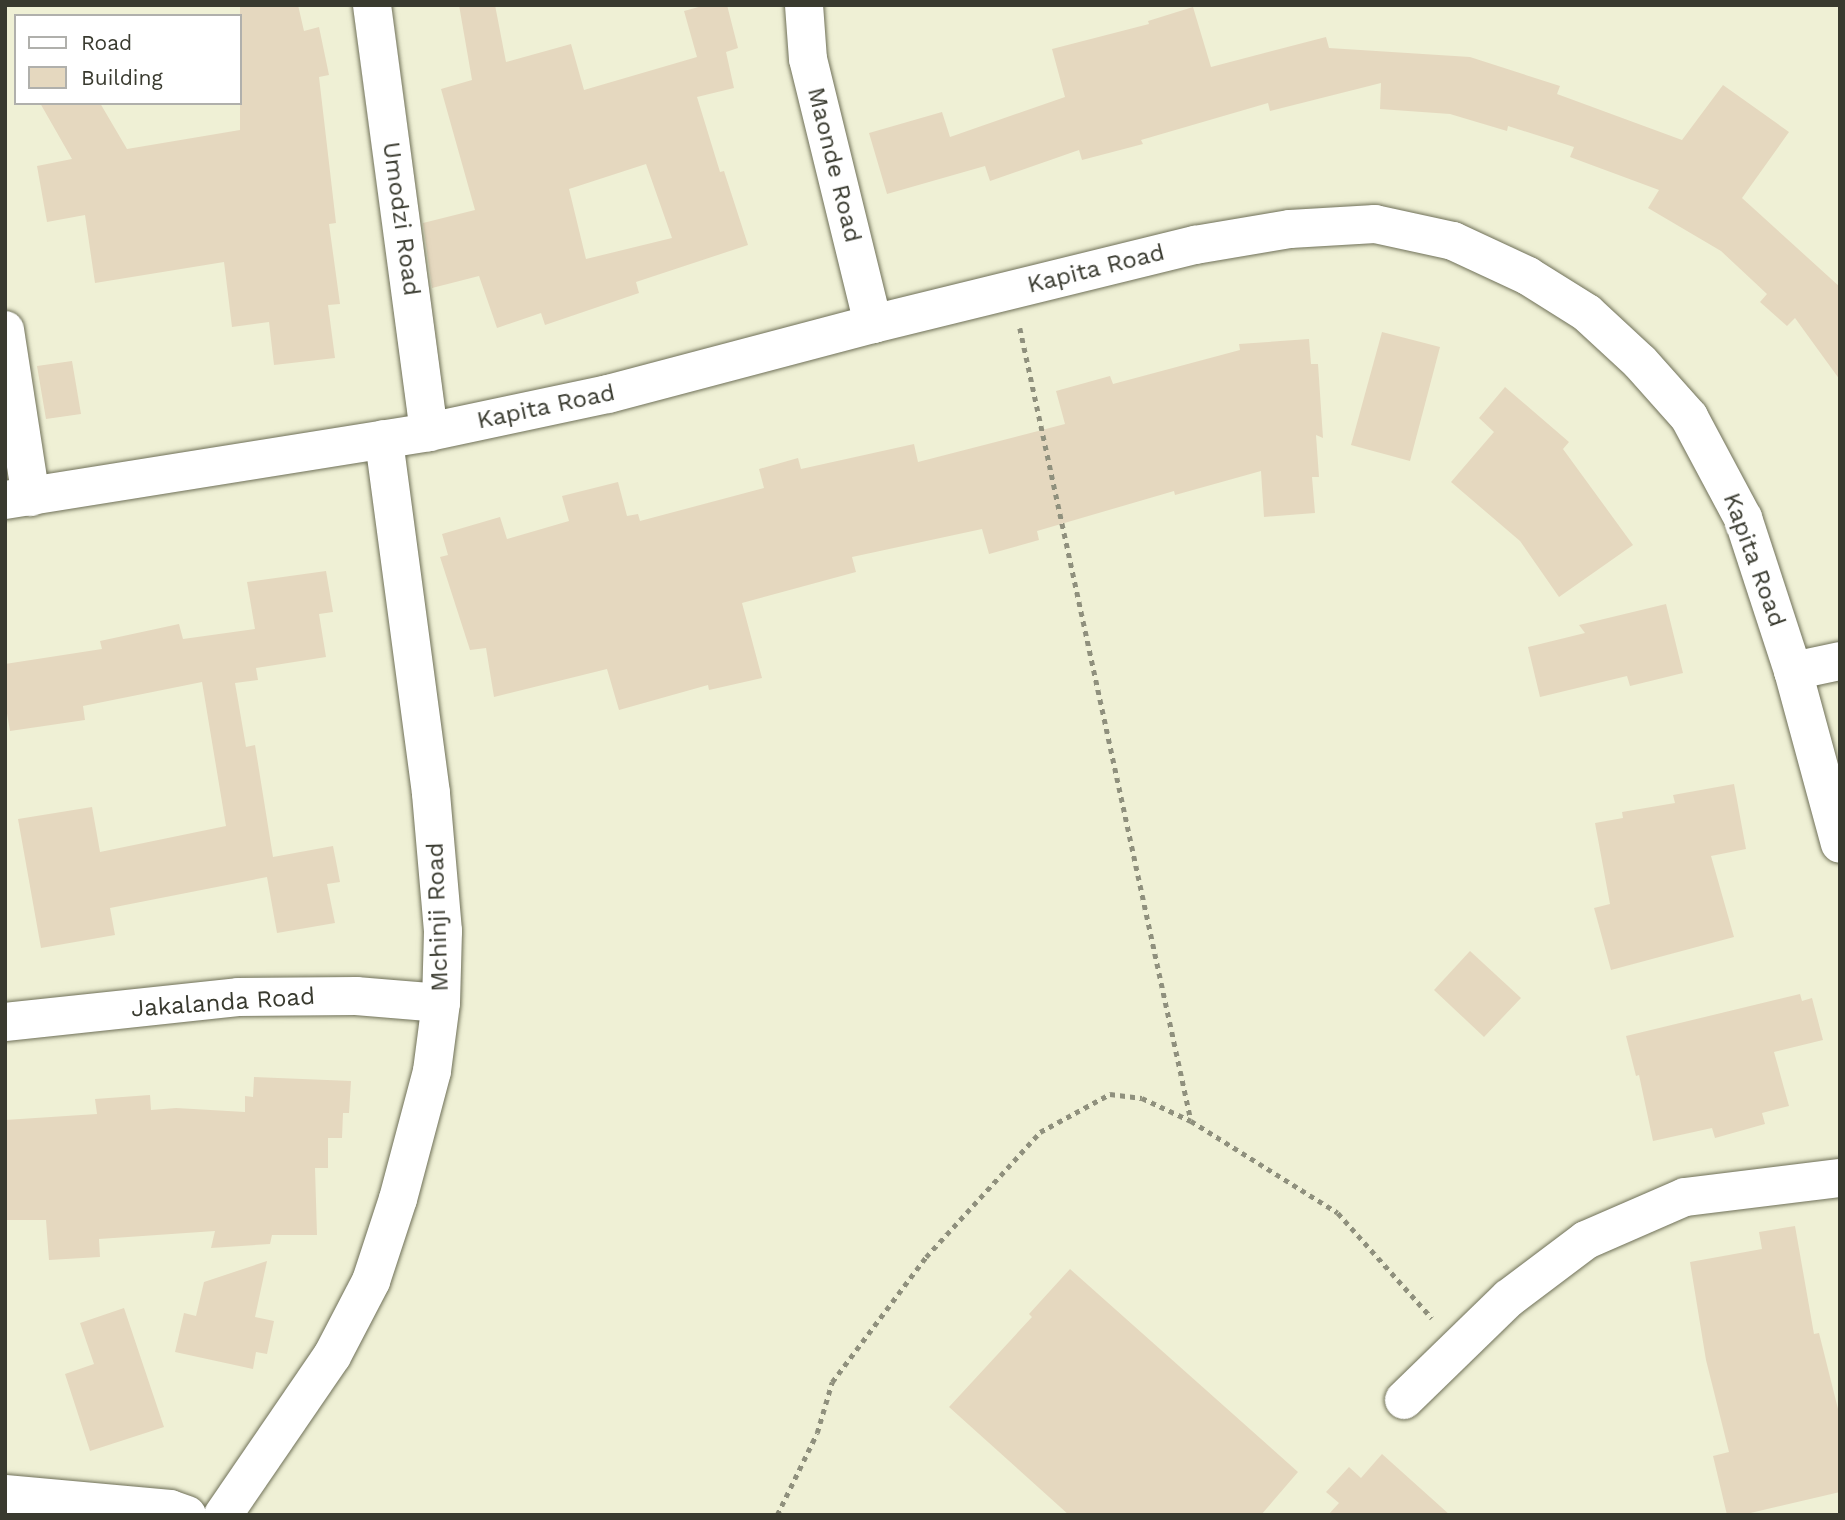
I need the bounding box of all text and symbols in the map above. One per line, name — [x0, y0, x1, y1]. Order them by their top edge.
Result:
legend — [14, 14, 242, 105]
text: Road — [81, 30, 132, 55]
text: Building — [81, 65, 163, 90]
street label: Maonde Road — [801, 84, 867, 246]
street label: Umodzi Road — [376, 140, 426, 298]
street label: Kapita Road — [1024, 238, 1168, 300]
street label: Kapita Road — [474, 378, 618, 436]
street label: Kapita Road — [1716, 489, 1792, 631]
street label: Mchinji Road — [421, 842, 455, 992]
street label: Jakalanda Road — [130, 982, 316, 1024]

